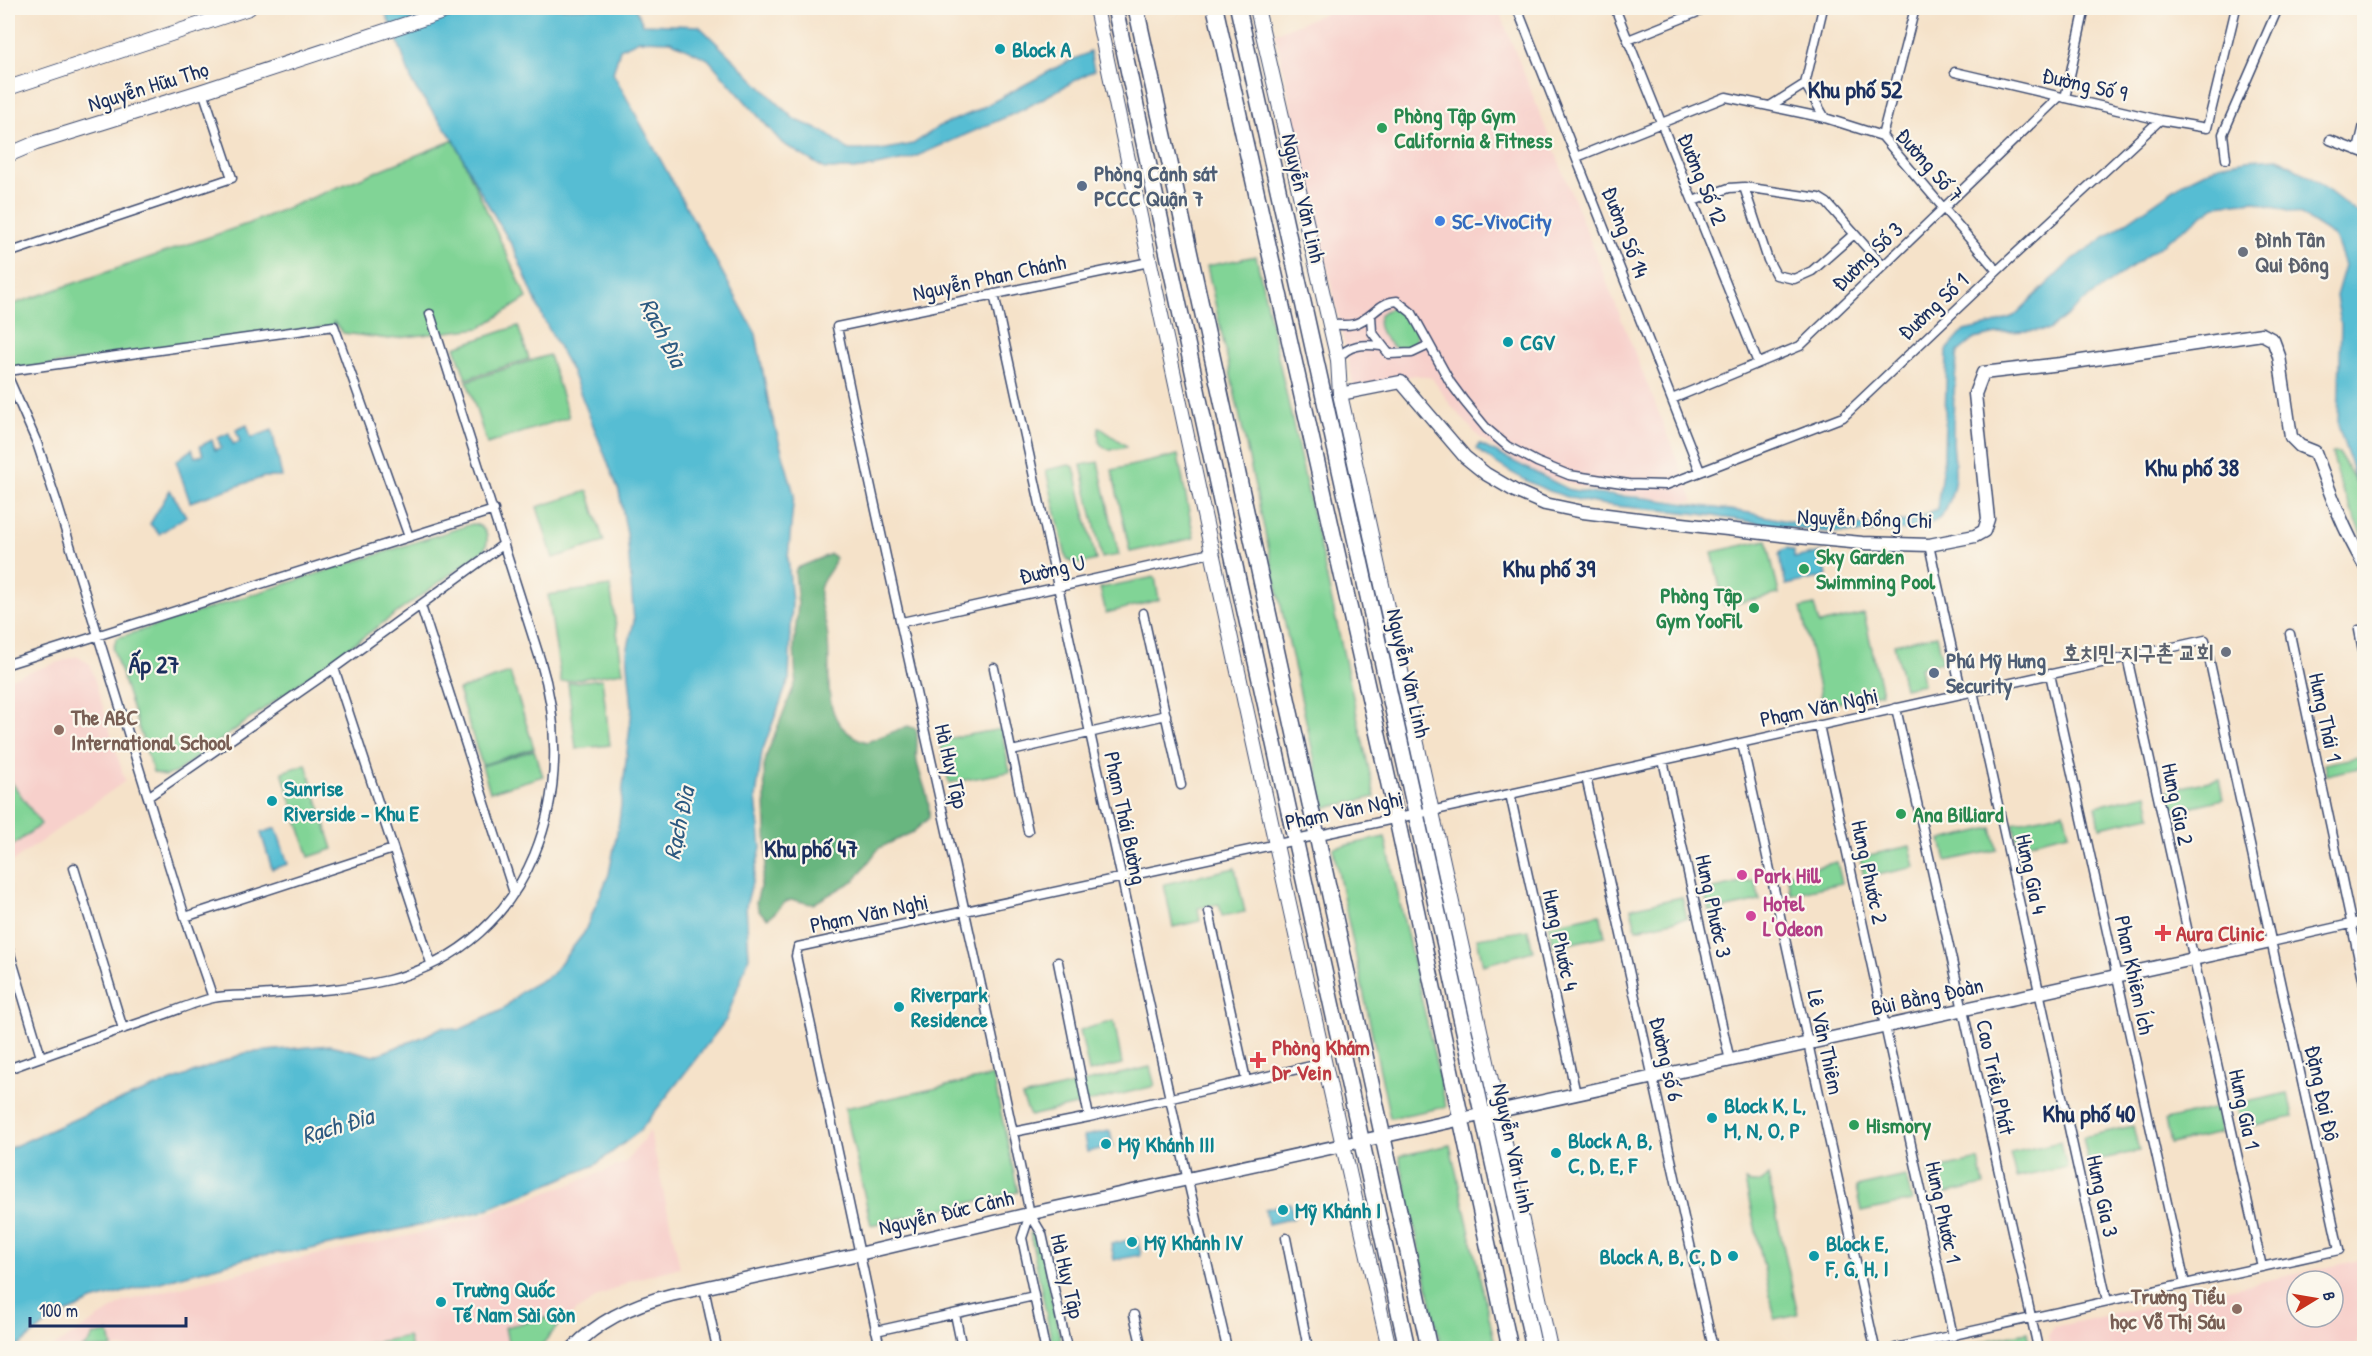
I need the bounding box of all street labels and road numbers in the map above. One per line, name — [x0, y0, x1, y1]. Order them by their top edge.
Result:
street label: Nguyễn Hữu Thọ — [84, 53, 212, 119]
street label: Đường Số 9 — [2039, 60, 2131, 108]
street label: Đường Số 7 — [1889, 121, 1971, 209]
street label: Đường Số 12 — [1671, 128, 1735, 230]
street label: Nguyễn Văn Linh — [1275, 130, 1333, 266]
street label: Đường Số 14 — [1595, 182, 1657, 282]
street label: Đường Số 3 — [1825, 214, 1909, 298]
street label: Nguyễn Phan Chánh — [910, 246, 1068, 308]
street label: Đường Số 1 — [1891, 266, 1975, 346]
street label: Nguyễn Đổng Chi — [1797, 501, 1933, 535]
street label: Đường U — [1016, 547, 1088, 591]
street label: Nguyễn Văn Linh — [1380, 605, 1438, 741]
street label: Hưng Thái 1 — [2302, 670, 2350, 764]
street label: Phạm Văn Nghị — [1757, 680, 1881, 734]
street label: Hà Huy Tập — [928, 721, 976, 812]
street label: Phạm Thái Bường — [1097, 749, 1155, 887]
street label: Hưng Gia 2 — [2155, 760, 2201, 849]
street label: Phạm Văn Nghị — [1282, 783, 1406, 837]
street label: Hưng Phước 2 — [1844, 817, 1896, 927]
street label: Hưng Gia 4 — [2009, 831, 2055, 917]
street label: Hưng Phước 3 — [1688, 852, 1740, 961]
street label: Phạm Văn Nghị — [807, 886, 931, 940]
street label: Hưng Phước 4 — [1536, 886, 1586, 994]
street label: Phan Khiêm Ích — [2108, 913, 2162, 1037]
street label: Bùi Bằng Đoàn — [1868, 969, 1986, 1023]
street label: Lê Văn Thiêm — [1800, 987, 1852, 1097]
street label: Đường số 6 — [1643, 1014, 1691, 1104]
street label: Cao Triều Phát — [1969, 1017, 2023, 1138]
street label: Đặng Đại Độ — [2298, 1042, 2348, 1144]
street label: Hưng Gia 1 — [2222, 1066, 2268, 1152]
street label: Nguyễn Văn Linh — [1486, 1080, 1542, 1216]
street label: Hưng Gia 3 — [2080, 1152, 2126, 1240]
street label: Hưng Phước 1 — [1919, 1159, 1969, 1265]
street label: Nguyễn Đức Cảnh — [876, 1182, 1016, 1242]
street label: Hà Huy Tập — [1044, 1231, 1092, 1322]

